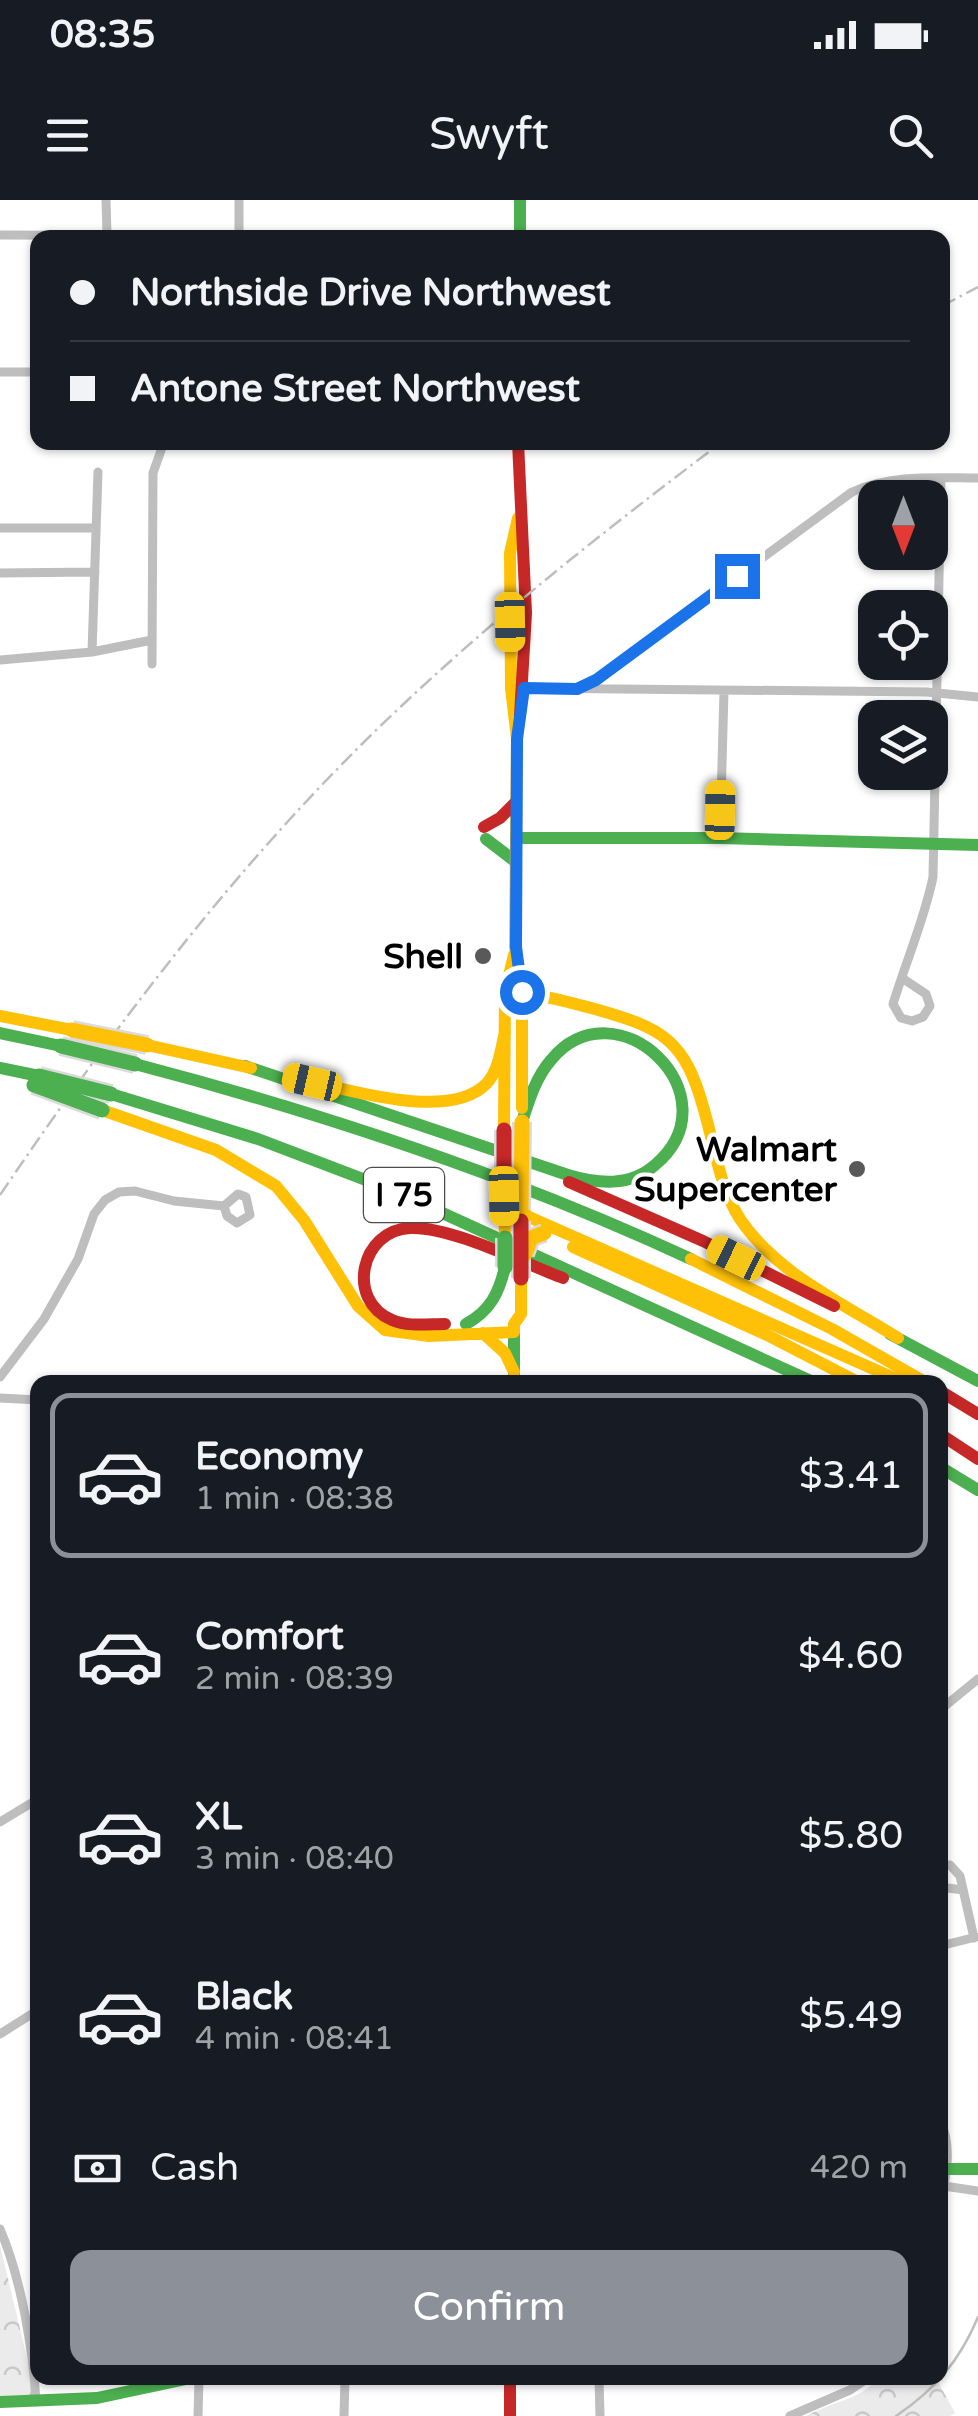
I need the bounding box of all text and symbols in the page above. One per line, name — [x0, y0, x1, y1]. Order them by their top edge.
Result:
text: 08:35 — [50, 12, 155, 58]
icon: menu — [40, 108, 95, 163]
text: Swyft — [429, 108, 549, 162]
icon: search — [883, 108, 938, 163]
text: Northside Drive Northwest — [130, 270, 611, 316]
text: Antone Street Northwest — [130, 366, 580, 412]
north arrow — [858, 480, 948, 570]
map controls — [858, 480, 948, 790]
route end — [715, 554, 760, 599]
button: locate — [858, 590, 948, 680]
car — [494, 592, 526, 652]
button: layers — [858, 700, 948, 790]
car — [704, 780, 736, 840]
place label: Shell — [383, 936, 463, 978]
marker: Shell — [472, 945, 494, 967]
route start — [500, 970, 545, 1015]
car — [279, 1061, 345, 1103]
place label: Walmart Supercenter — [634, 1129, 838, 1211]
marker: Walmart Supercenter — [846, 1158, 868, 1180]
car — [488, 1166, 520, 1226]
road number: I 75 — [364, 1168, 444, 1222]
car — [702, 1231, 770, 1285]
icon: car — [75, 1431, 165, 1521]
text: Economy — [195, 1434, 363, 1480]
text: $3.41 — [799, 1453, 903, 1499]
text: 1 min · 08:38 — [195, 1480, 394, 1518]
icon: car — [75, 1611, 165, 1701]
text: Comfort — [195, 1614, 344, 1660]
text: $4.60 — [798, 1633, 903, 1679]
text: 2 min · 08:39 — [195, 1660, 394, 1698]
icon: car — [75, 1791, 165, 1881]
text: XL — [195, 1794, 242, 1840]
text: $5.80 — [799, 1813, 903, 1859]
text: 3 min · 08:40 — [195, 1840, 394, 1878]
icon: car — [75, 1971, 165, 2061]
text: Black — [195, 1974, 293, 2020]
text: $5.49 — [799, 1993, 903, 2039]
text: 4 min · 08:41 — [195, 2020, 394, 2058]
icon: cash — [70, 2141, 125, 2196]
text: Cash — [150, 2145, 239, 2191]
text: 420 m — [810, 2149, 908, 2187]
button: Confirm — [70, 2250, 908, 2365]

